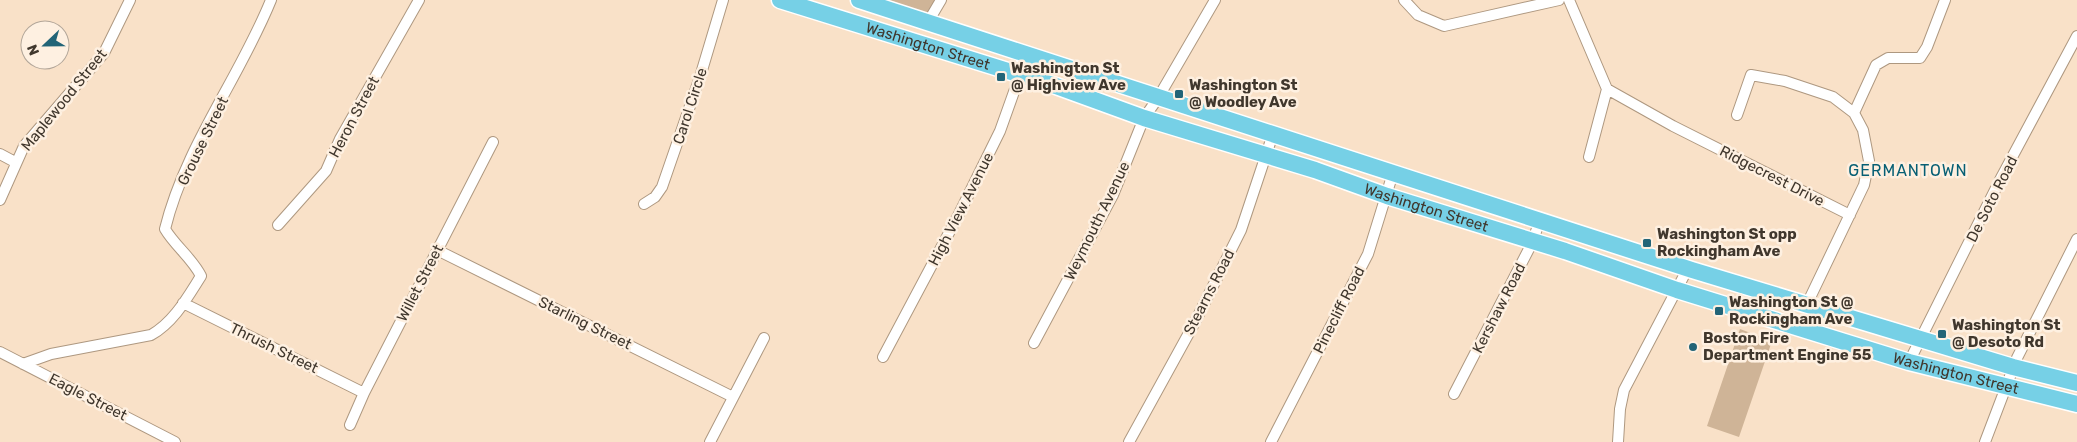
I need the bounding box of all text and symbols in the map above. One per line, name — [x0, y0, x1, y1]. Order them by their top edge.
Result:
street label: Washington Street — [864, 18, 992, 74]
north arrow — [20, 20, 70, 70]
text: N — [24, 42, 43, 58]
street label: Maplewood Street — [17, 45, 111, 155]
place label: Washington St @ Highview Ave — [1011, 59, 1126, 94]
street label: Carol Circle — [669, 66, 711, 146]
marker: Washington St @ Highview Ave — [995, 71, 1007, 83]
street label: Heron Street — [325, 73, 383, 161]
place label: Washington St @ Woodley Ave — [1189, 76, 1297, 111]
marker: Washington St @ Woodley Ave — [1173, 88, 1185, 100]
street label: Grouse Street — [174, 94, 232, 188]
street label: Ridgecrest Drive — [1717, 142, 1827, 210]
street label: High View Avenue — [925, 149, 997, 269]
street label: De Soto Road — [1963, 153, 2021, 245]
street label: Weymouth Avenue — [1060, 159, 1134, 283]
district label: GERMANTOWN — [1848, 161, 1968, 180]
street label: Washington Street — [1362, 180, 1491, 236]
place label: Washington St opp Rockingham Ave — [1657, 225, 1797, 260]
marker: Washington St opp Rockingham Ave — [1641, 237, 1653, 249]
street label: Willet Street — [393, 241, 447, 325]
street label: Stearns Road — [1180, 246, 1238, 338]
street label: Kershaw Road — [1469, 260, 1529, 356]
street label: Pinecliff Road — [1309, 263, 1369, 357]
street label: Starling Street — [535, 293, 635, 353]
place label: Washington St @ Rockingham Ave — [1729, 293, 1854, 328]
marker: Washington St @ Rockingham Ave — [1713, 305, 1725, 317]
place label: Washington St @ Desoto Rd — [1952, 316, 2060, 351]
street label: Thrush Street — [227, 319, 321, 377]
marker: Washington St @ Desoto Rd — [1936, 328, 1948, 340]
place label: Boston Fire Department Engine 55 — [1703, 329, 1872, 364]
marker: Boston Fire Department Engine 55 — [1687, 341, 1699, 353]
street label: Washington Street — [1891, 349, 2021, 398]
street label: Eagle Street — [46, 370, 130, 424]

